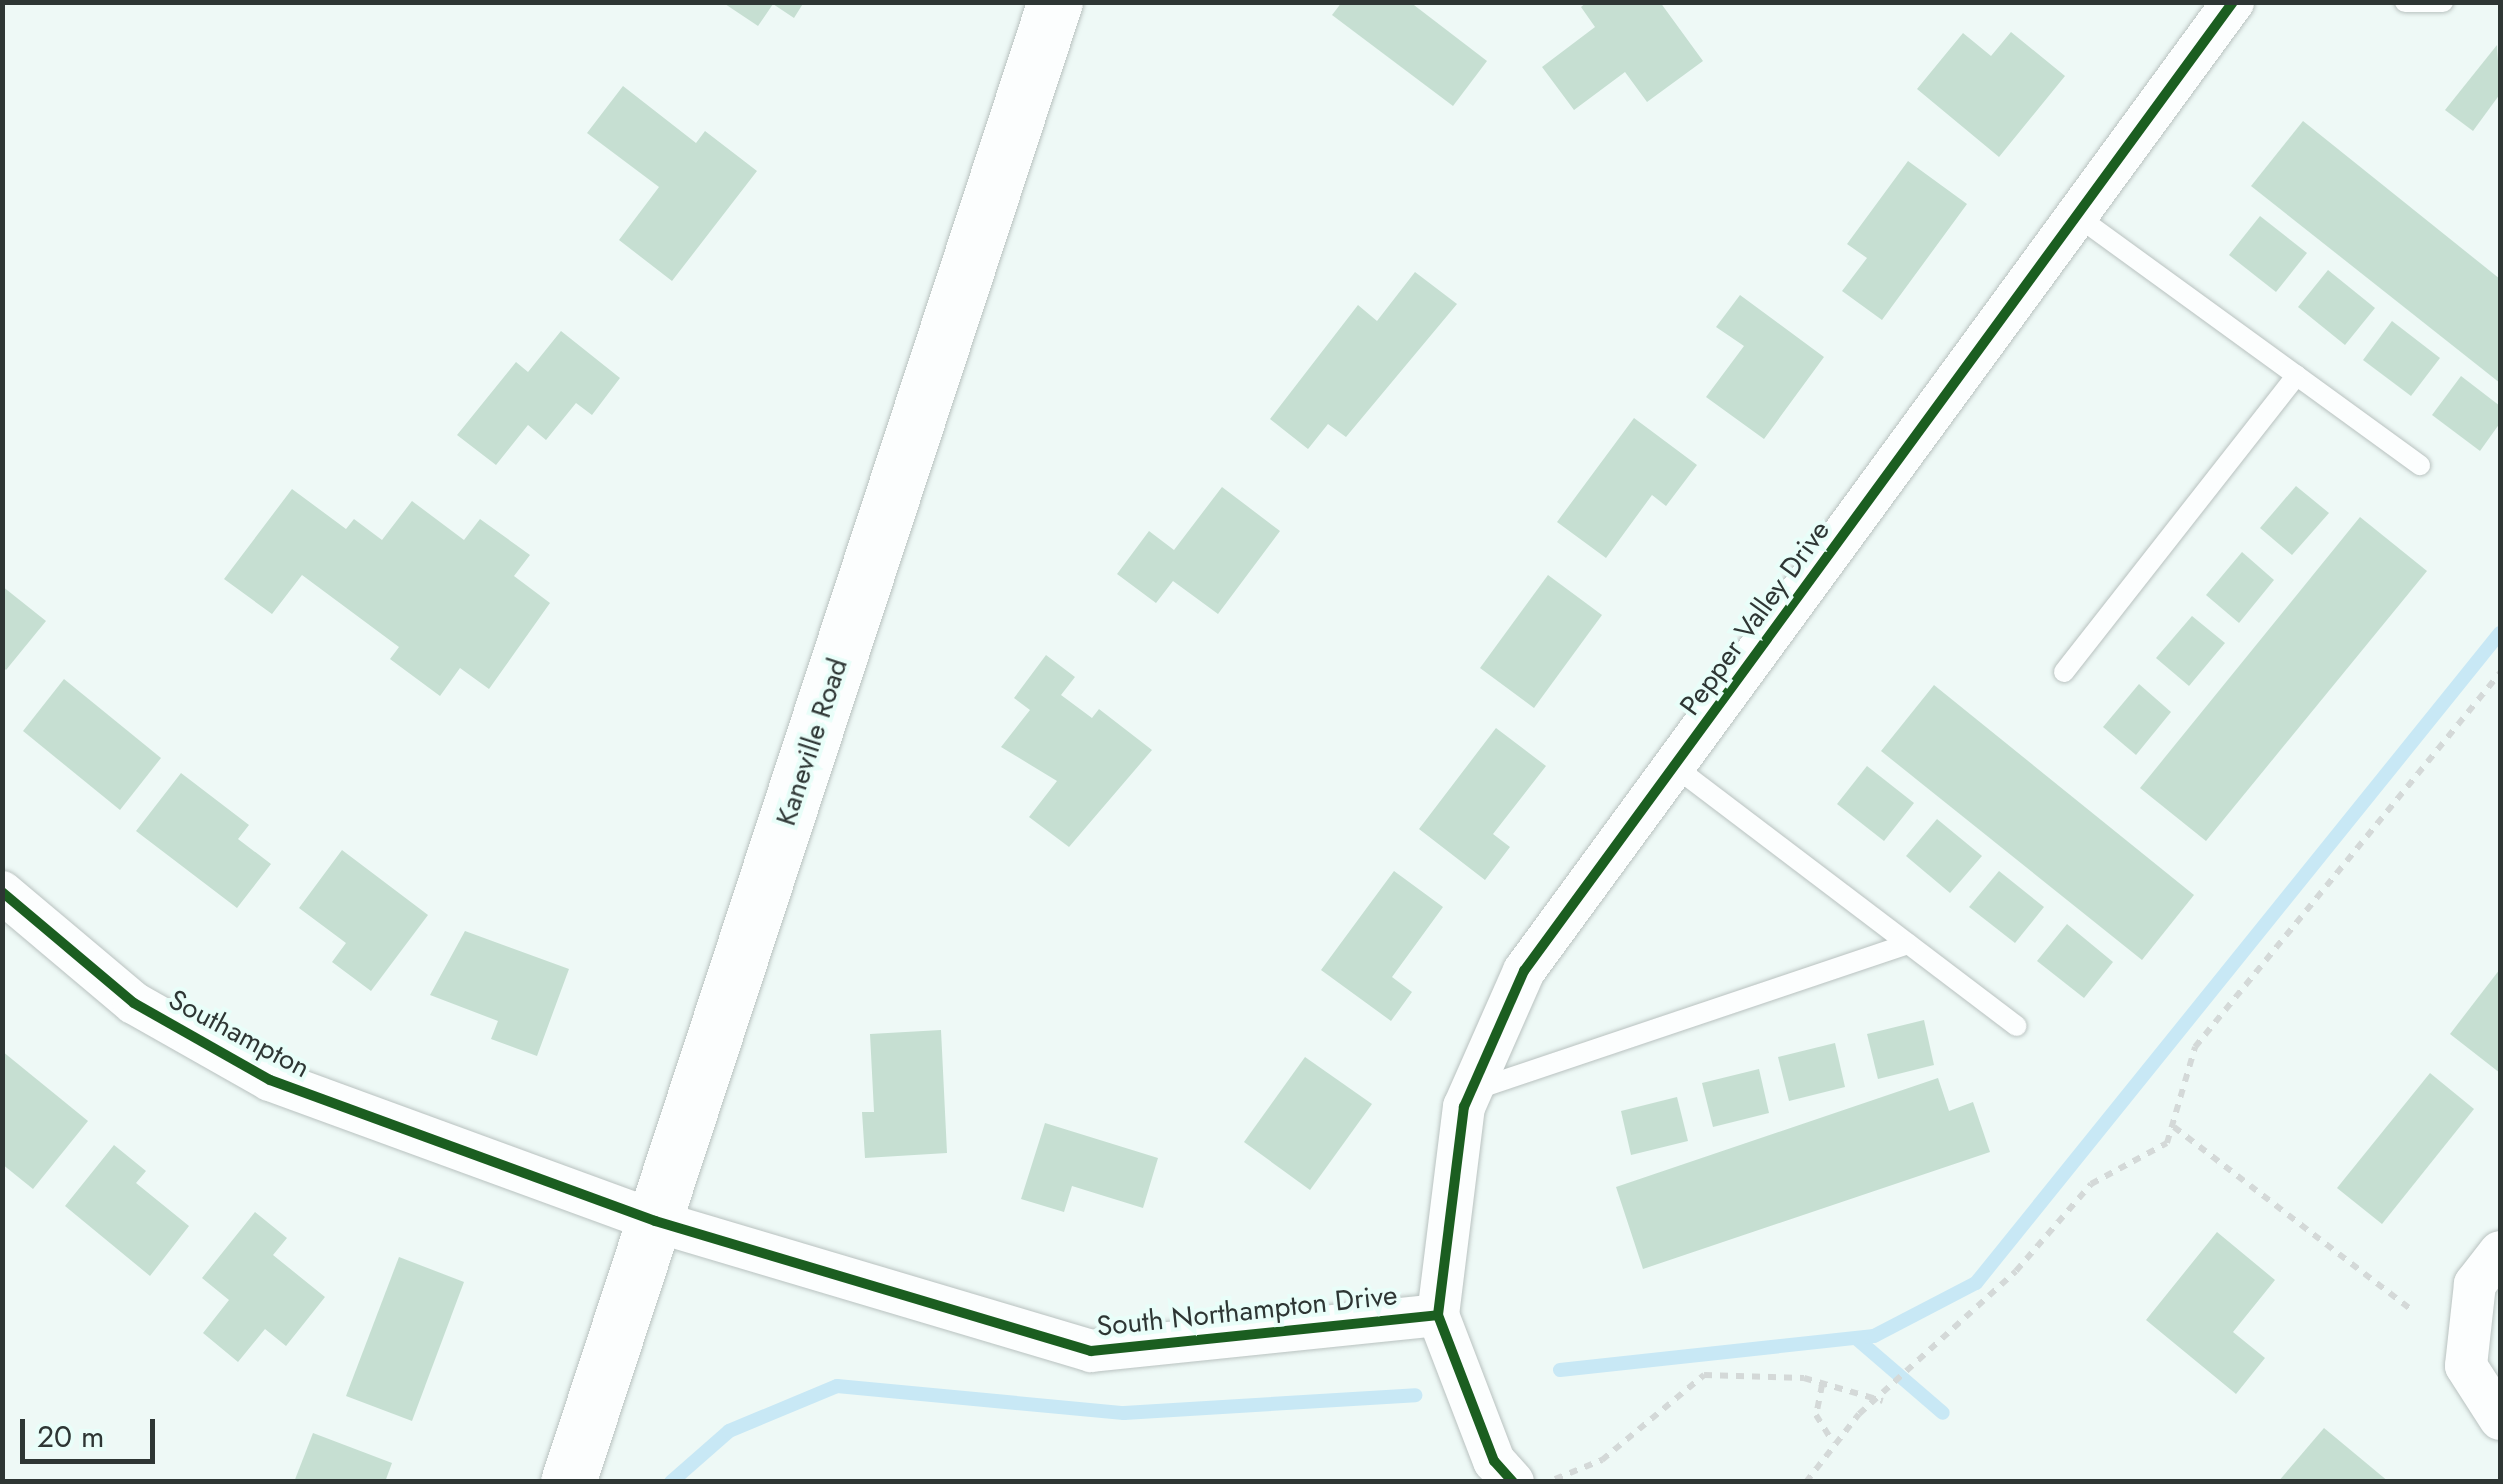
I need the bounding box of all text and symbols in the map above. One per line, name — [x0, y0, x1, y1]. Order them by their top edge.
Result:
street label: Pepper Valley Drive — [1673, 514, 1837, 722]
street label: Kaneville Road — [769, 654, 855, 830]
street label: Southampton — [163, 983, 315, 1085]
street label: South Northampton Drive — [1095, 1279, 1399, 1343]
scale bar — [25, 1399, 160, 1461]
text: 20 m — [37, 1415, 104, 1458]

